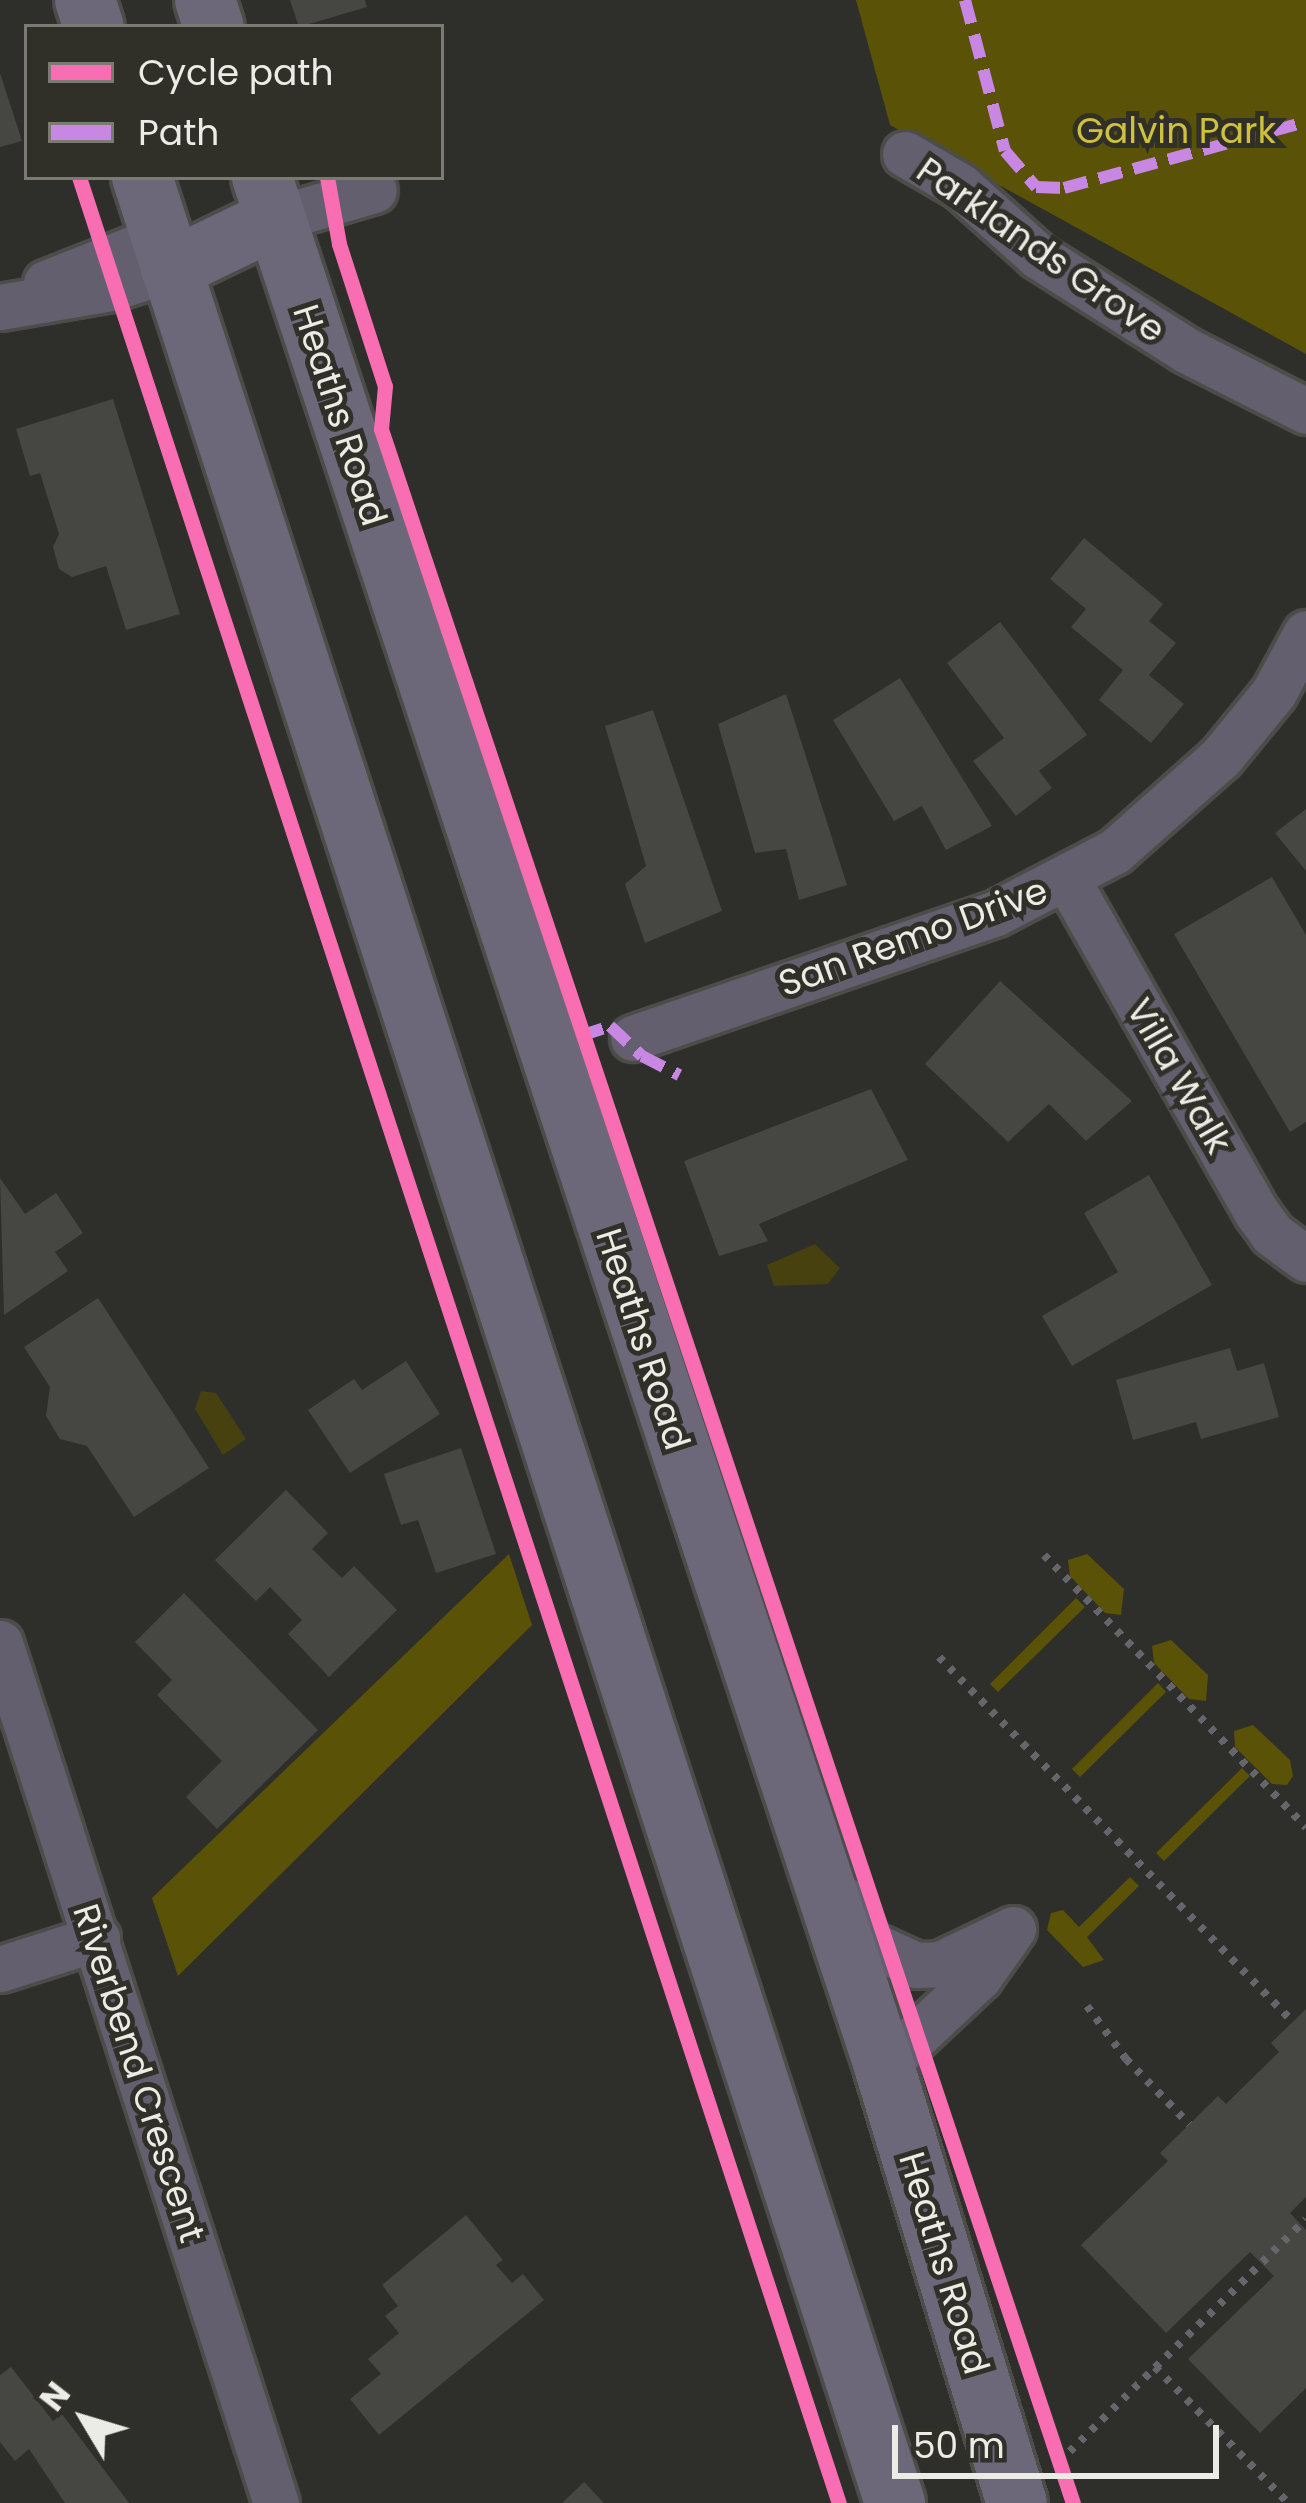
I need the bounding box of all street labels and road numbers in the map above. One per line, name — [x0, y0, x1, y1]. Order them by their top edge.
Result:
street label: Parklands Grove — [909, 148, 1173, 352]
street label: Heaths Road — [284, 299, 396, 531]
street label: San Remo Drive — [773, 868, 1053, 1006]
street label: Villa Walk — [1117, 991, 1241, 1161]
street label: Heaths Road — [587, 1223, 699, 1455]
street label: Riverbend Crescent — [64, 1898, 214, 2248]
street label: Heaths Road — [890, 2147, 998, 2379]

